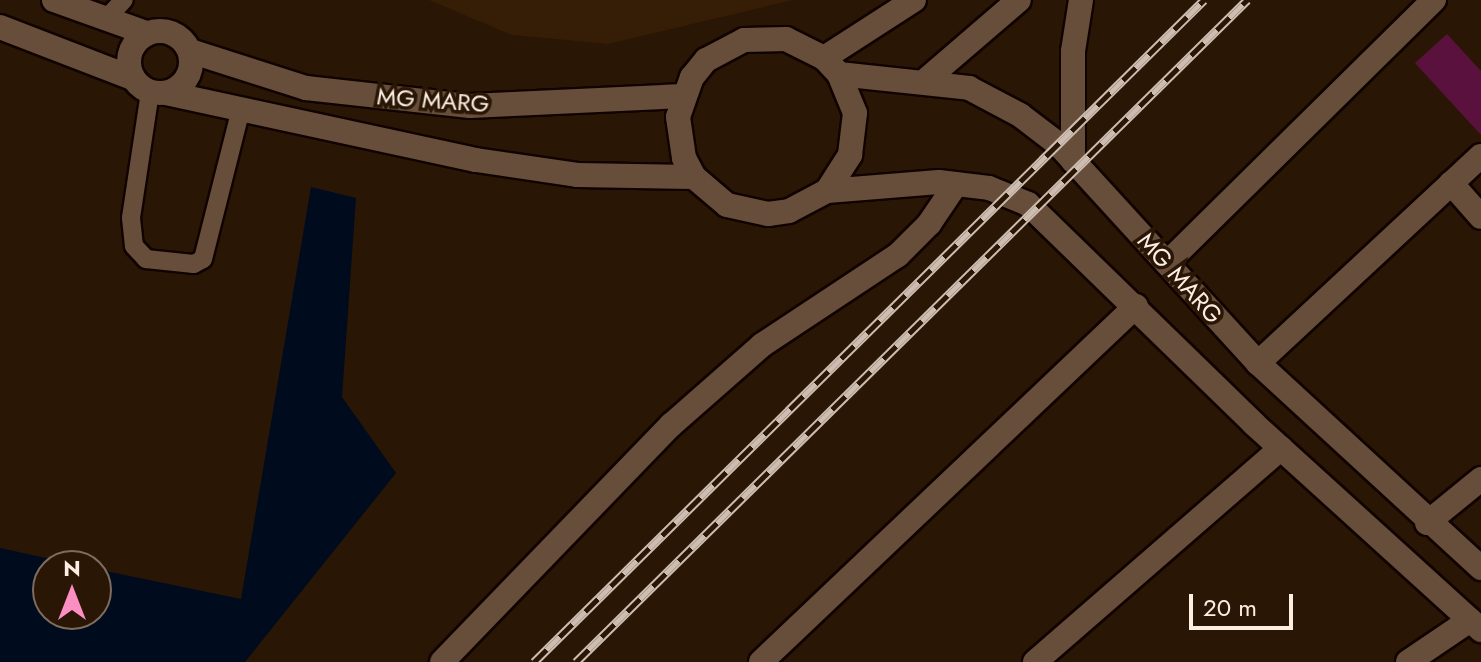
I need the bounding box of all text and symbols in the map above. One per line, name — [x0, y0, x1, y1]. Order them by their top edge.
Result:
street label: MG MARG — [376, 82, 490, 118]
street label: MG MARG — [1132, 227, 1228, 329]
north arrow — [32, 550, 112, 630]
text: N — [63, 552, 81, 584]
scale bar — [1193, 578, 1297, 628]
text: 20 m — [1203, 590, 1257, 625]

